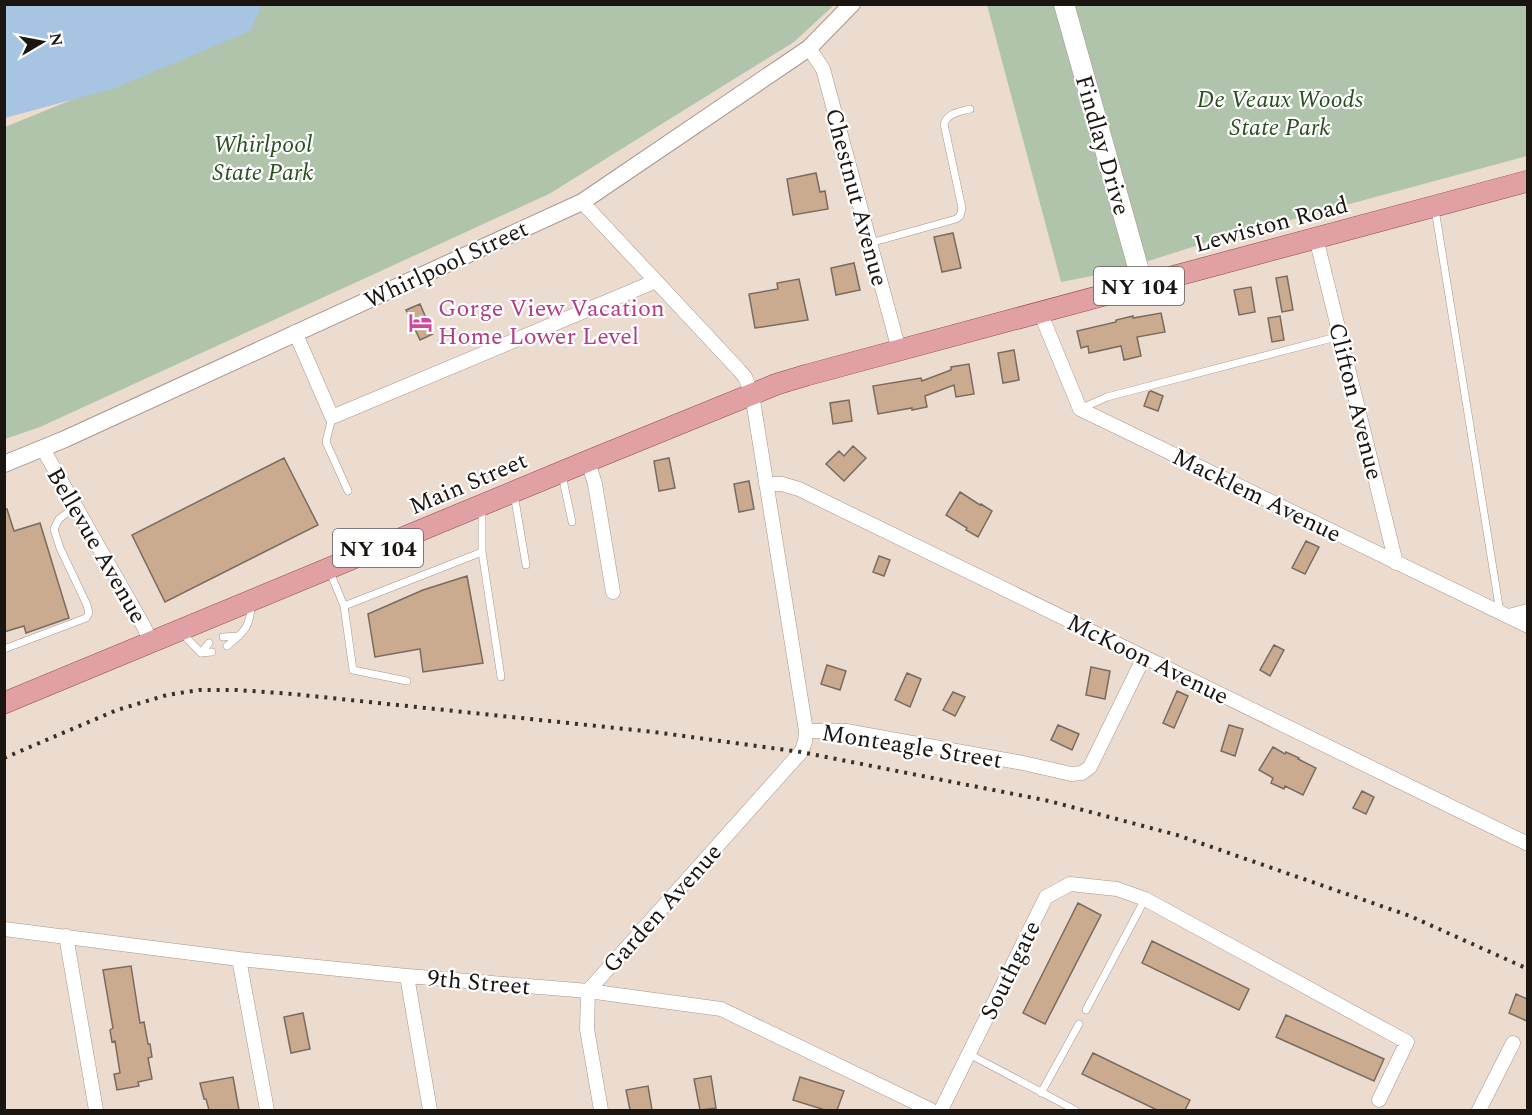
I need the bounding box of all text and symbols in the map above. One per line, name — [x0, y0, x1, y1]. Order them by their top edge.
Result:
north arrow — [12, 12, 72, 72]
text: N — [43, 31, 69, 48]
street label: Findlay Drive — [1065, 71, 1139, 220]
park label: De Veaux Woods State Park — [1197, 82, 1364, 146]
street label: Chestnut Avenue — [815, 104, 897, 290]
park label: Whirlpool State Park — [213, 127, 313, 191]
street label: Lewiston Road — [1190, 187, 1352, 263]
street label: Whirlpool Street — [358, 211, 534, 319]
road number: NY 104 — [1094, 267, 1184, 305]
place label: Gorge View Vacation Home Lower Level — [438, 291, 665, 355]
hotel icon: Gorge View Vacation Home Lower Level — [407, 309, 433, 335]
street label: Clifton Avenue — [1318, 319, 1392, 484]
street label: Macklem Avenue — [1166, 439, 1347, 552]
street label: Main Street — [404, 443, 533, 525]
street label: Bellevue Avenue — [37, 461, 156, 630]
road number: NY 104 — [333, 529, 423, 567]
street label: McKoon Avenue — [1060, 605, 1235, 715]
street label: Monteagle Street — [819, 715, 1005, 779]
street label: Garden Avenue — [595, 836, 731, 982]
street label: Southgate — [971, 915, 1050, 1026]
street label: 9th Street — [426, 961, 532, 1005]

